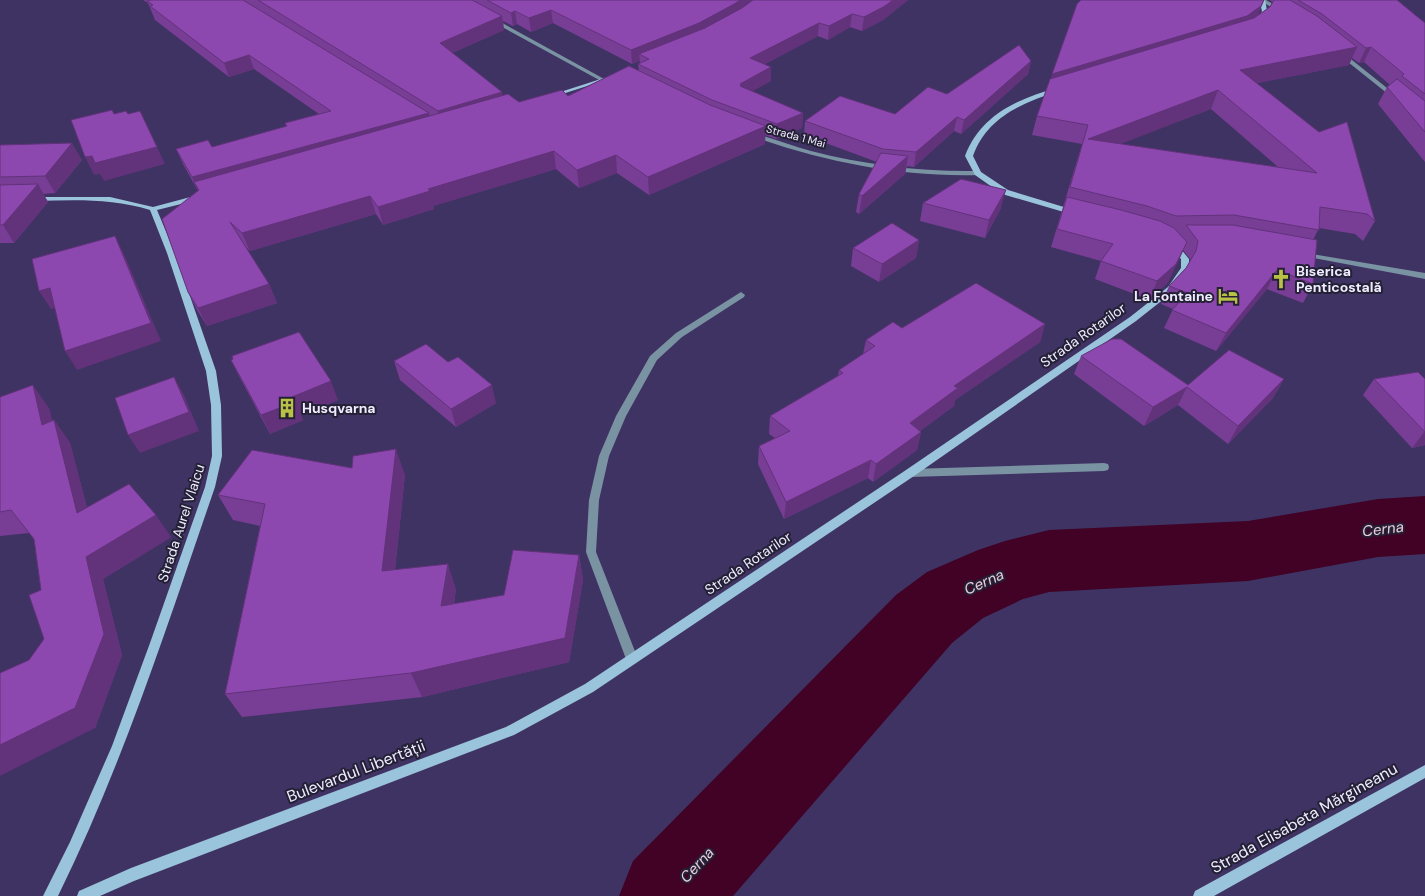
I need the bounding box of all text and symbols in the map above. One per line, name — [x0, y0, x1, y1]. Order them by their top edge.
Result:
street label: Strada 1 Mai — [765, 121, 827, 151]
place label: Biserica Penticostală — [1296, 262, 1382, 296]
church icon: Biserica Penticostală — [1270, 268, 1292, 290]
hotel icon: La Fontaine — [1217, 285, 1239, 307]
place label: La Fontaine — [1134, 287, 1213, 305]
street label: Strada Rotarilor — [1037, 299, 1129, 371]
building icon: Husqvarna — [276, 397, 298, 419]
place label: Husqvarna — [302, 399, 376, 417]
street label: Strada Aurel Vlaicu — [153, 462, 209, 584]
water label: Cerna — [1361, 517, 1405, 541]
street label: Strada Rotarilor — [701, 527, 795, 599]
water label: Cerna — [961, 564, 1007, 600]
street label: Bulevardul Libertății — [284, 735, 428, 807]
street label: Strada Elisabeta Mărgineanu — [1207, 758, 1401, 878]
water label: Cerna — [675, 843, 719, 887]

